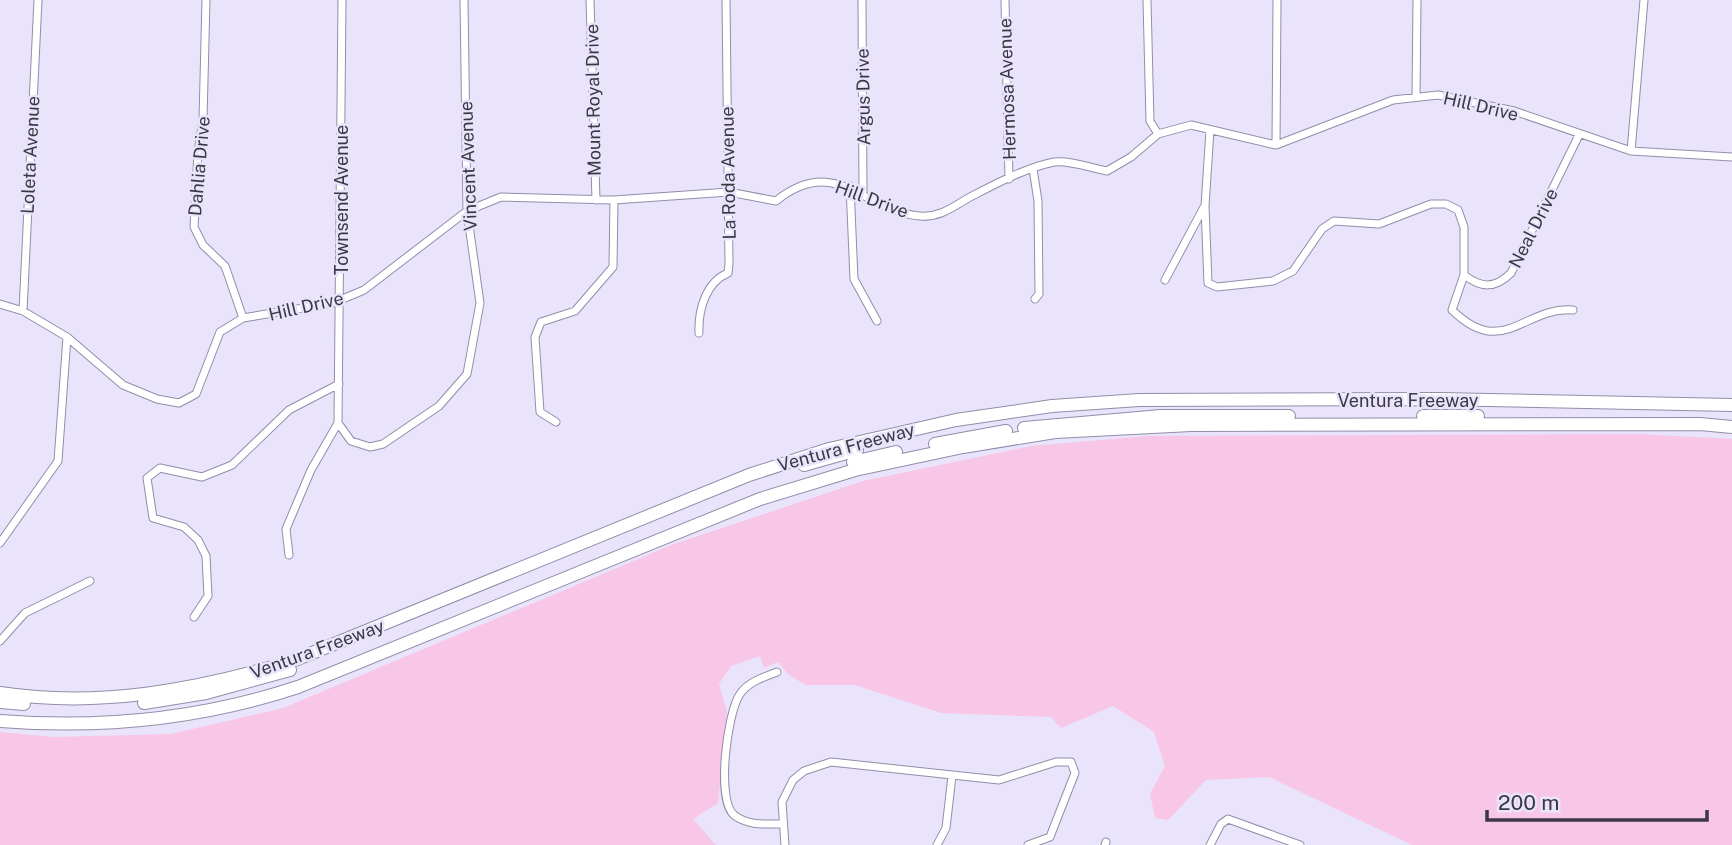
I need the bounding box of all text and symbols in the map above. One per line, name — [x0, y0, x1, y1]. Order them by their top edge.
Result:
street label: Hermosa Avenue — [994, 18, 1020, 160]
street label: Mount Royal Drive — [581, 24, 605, 176]
street label: Argus Drive — [852, 48, 874, 146]
street label: Hill Drive — [1441, 87, 1521, 125]
street label: Loleta Avenue — [16, 95, 44, 215]
street label: Vincent Avenue — [455, 101, 481, 231]
street label: La Roda Avenue — [716, 106, 740, 240]
street label: Dahlia Drive — [184, 115, 214, 217]
street label: Townsend Avenue — [331, 125, 352, 275]
street label: Hill Drive — [832, 176, 912, 222]
street label: Neal Drive — [1504, 185, 1562, 271]
street label: Hill Drive — [266, 287, 346, 325]
street label: Ventura Freeway — [1338, 390, 1479, 411]
street label: Ventura Freeway — [775, 419, 917, 475]
street label: Ventura Freeway — [247, 615, 387, 683]
scale bar — [1487, 778, 1708, 822]
text: 200 m — [1498, 790, 1559, 815]

